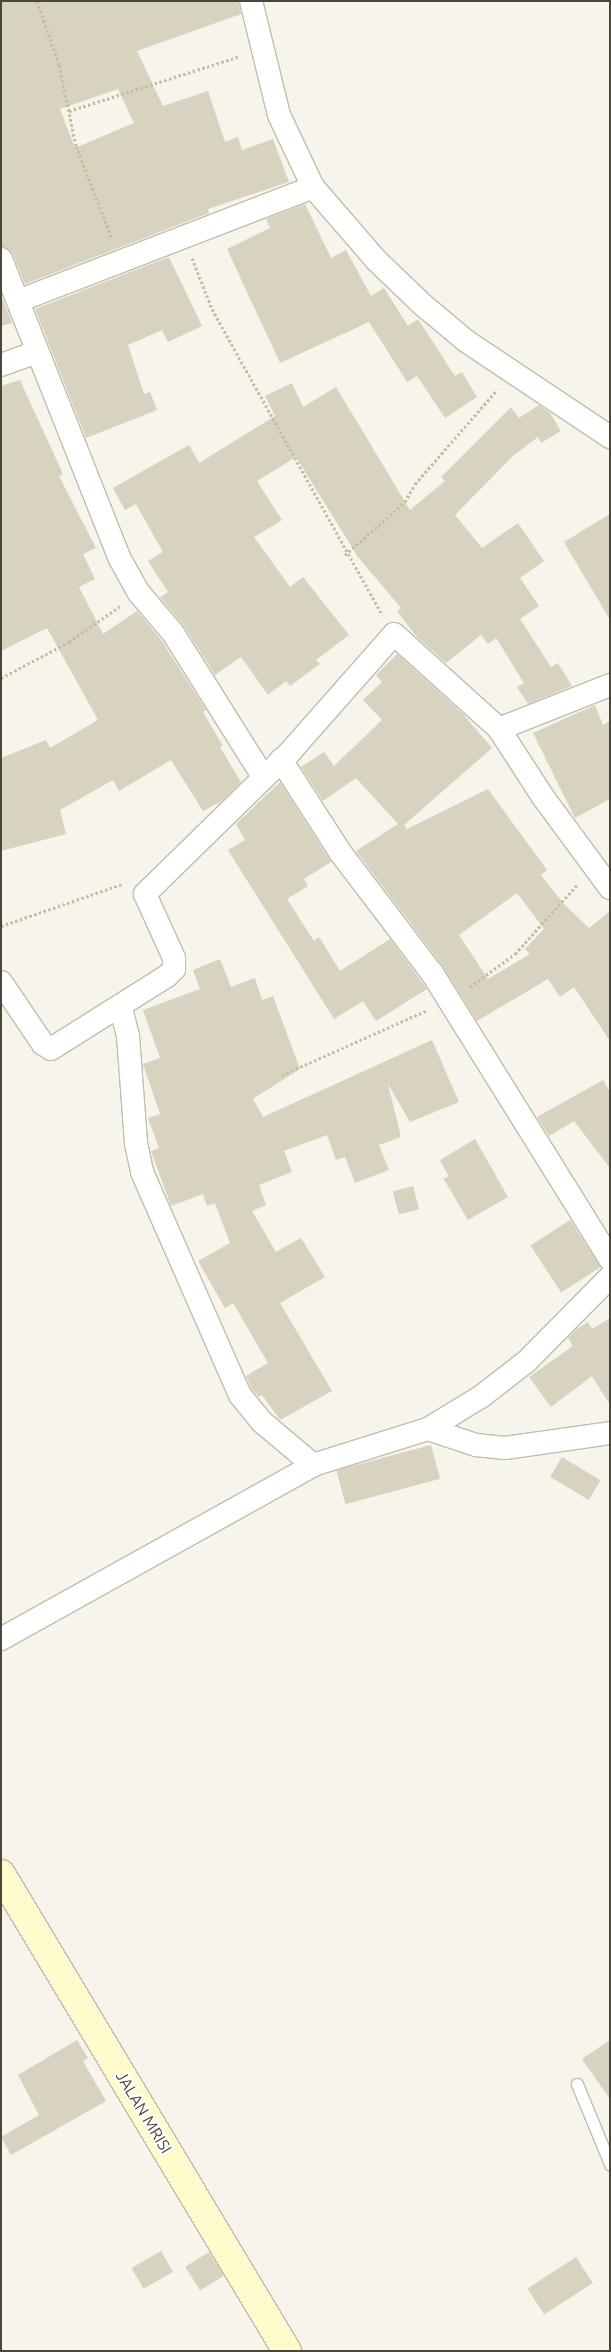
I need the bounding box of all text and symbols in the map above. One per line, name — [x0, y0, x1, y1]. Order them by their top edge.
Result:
street label: JALAN MRISI — [112, 2067, 176, 2157]

